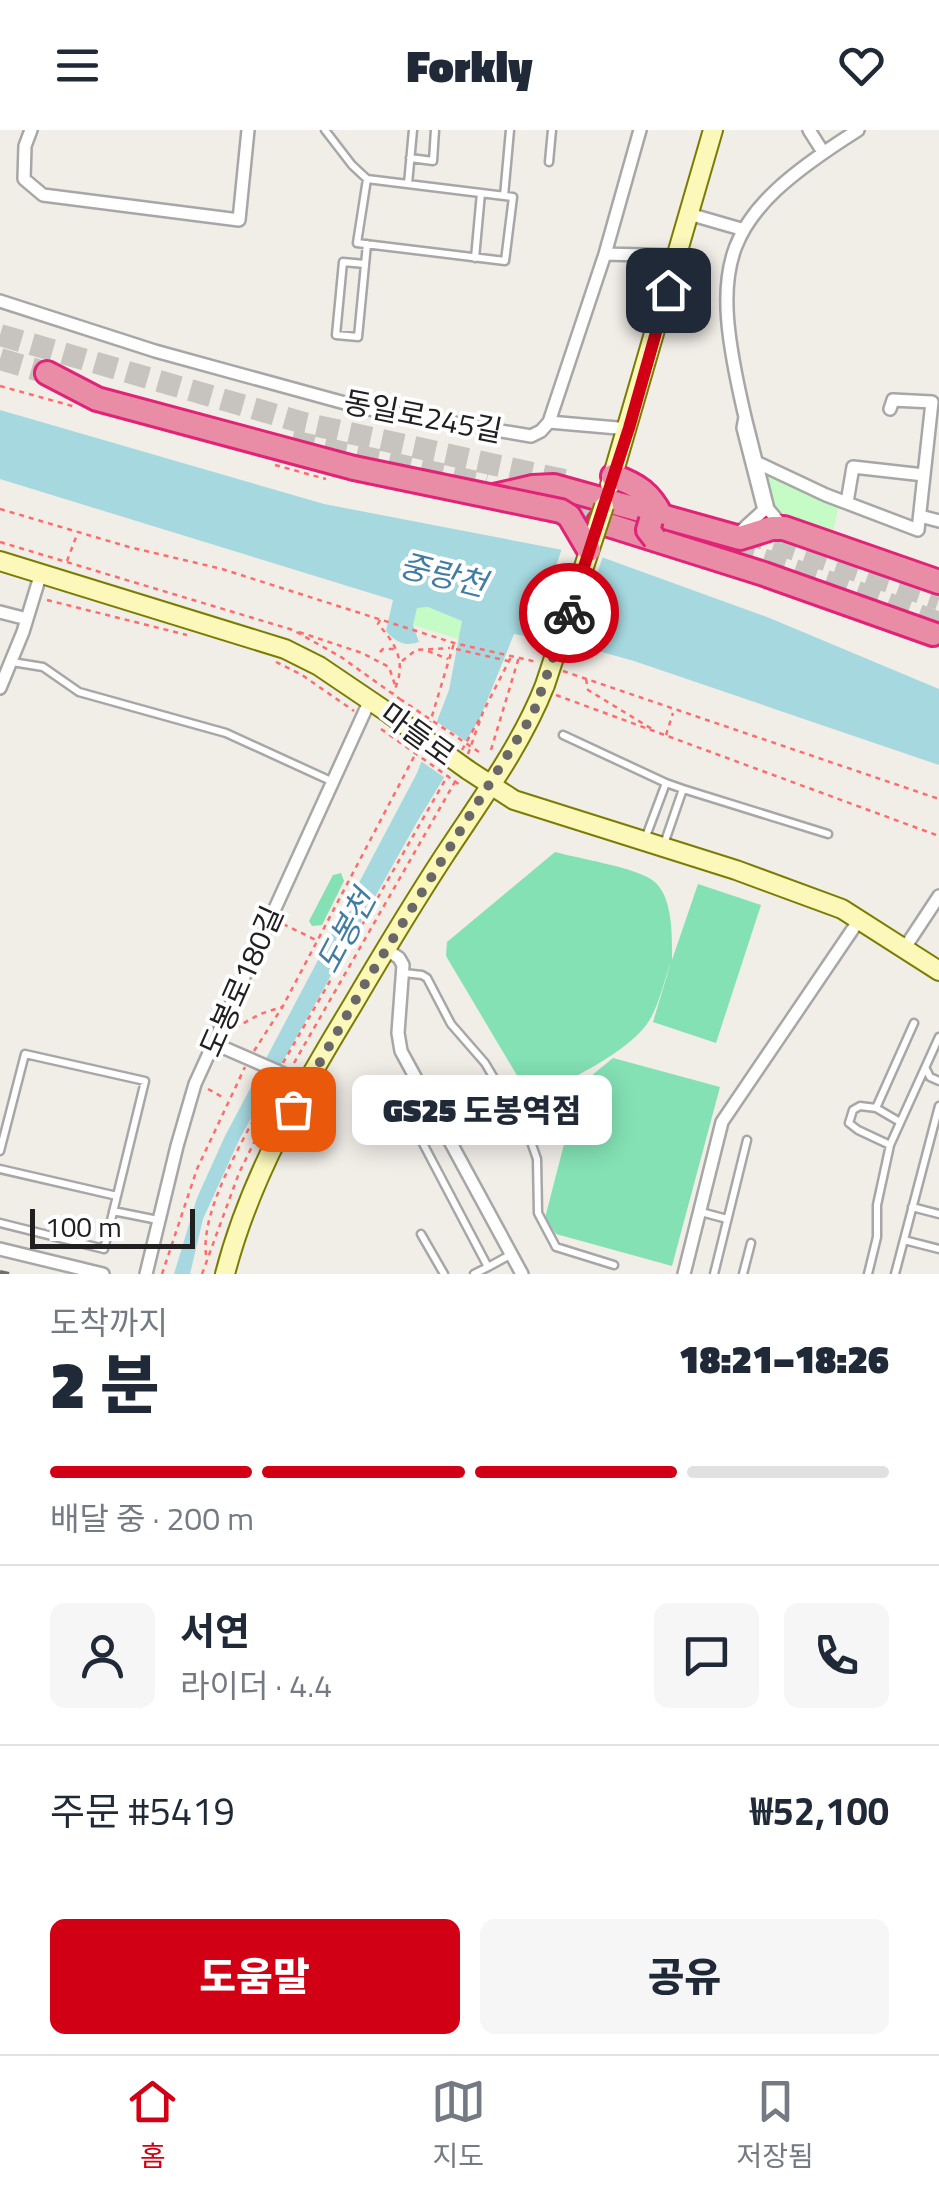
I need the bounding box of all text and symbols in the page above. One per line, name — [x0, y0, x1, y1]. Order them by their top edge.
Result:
text: Forkly — [406, 31, 533, 99]
icon: menu — [50, 38, 105, 93]
icon: heart — [834, 38, 889, 93]
pin — [626, 248, 711, 333]
icon: home — [641, 263, 696, 318]
street label: 동일로245길 — [340, 378, 506, 454]
water label: 중랑천 — [394, 540, 495, 609]
courier — [519, 563, 619, 663]
icon: bike — [542, 586, 597, 641]
street label: 마들로 — [371, 691, 465, 777]
water label: 도봉천 — [303, 878, 389, 981]
street label: 도봉로180길 — [187, 898, 295, 1064]
pin — [251, 1067, 336, 1152]
callout: GS25 도봉역점 — [353, 1074, 613, 1144]
icon: bag — [266, 1082, 321, 1137]
text: GS25 도봉역점 — [383, 1086, 581, 1134]
scale bar — [30, 1204, 195, 1248]
text: 100 m — [45, 1205, 122, 1248]
text: 도착까지 — [50, 1298, 168, 1346]
text: 18:21–18:26 — [679, 1330, 889, 1388]
text: 2 분 — [50, 1334, 160, 1433]
text: 배달 중 · 200 m — [50, 1494, 254, 1542]
text: 서연 — [180, 1602, 250, 1660]
button: person — [50, 1603, 155, 1708]
button: chat — [654, 1603, 759, 1708]
button: phone — [784, 1603, 889, 1708]
text: 라이더 · 4.4 — [180, 1661, 332, 1709]
text: 주문 #5419 — [50, 1782, 235, 1840]
text: ₩52,100 — [750, 1782, 889, 1840]
button: 도움말 — [50, 1919, 460, 2034]
button: 공유 — [480, 1919, 889, 2034]
tab: 홈 — [125, 2074, 180, 2177]
tab: 지도 — [431, 2074, 486, 2177]
tab: 저장됨 — [736, 2074, 814, 2177]

